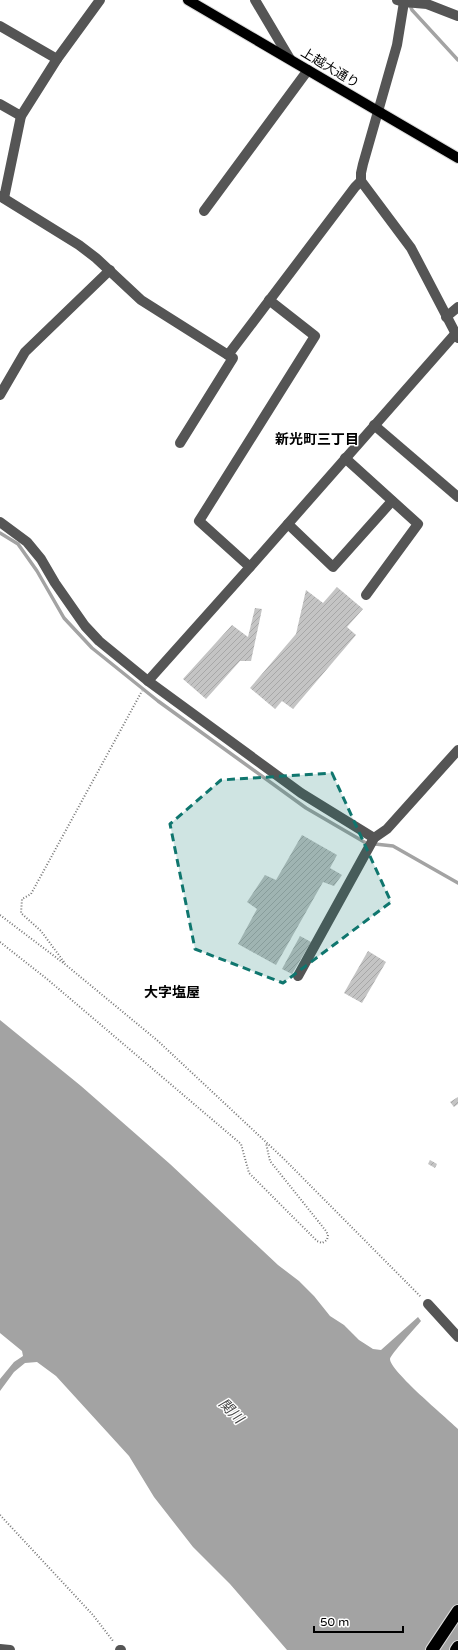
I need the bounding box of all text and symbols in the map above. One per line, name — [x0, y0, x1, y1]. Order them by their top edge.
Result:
street label: 上越大通り — [298, 44, 362, 92]
district label: 新光町三丁目 — [275, 431, 359, 448]
district label: 大字塩屋 — [144, 984, 200, 1001]
water label: 関川 — [215, 1395, 248, 1428]
scale bar — [314, 1608, 403, 1634]
text: 50 m — [320, 1615, 349, 1629]

